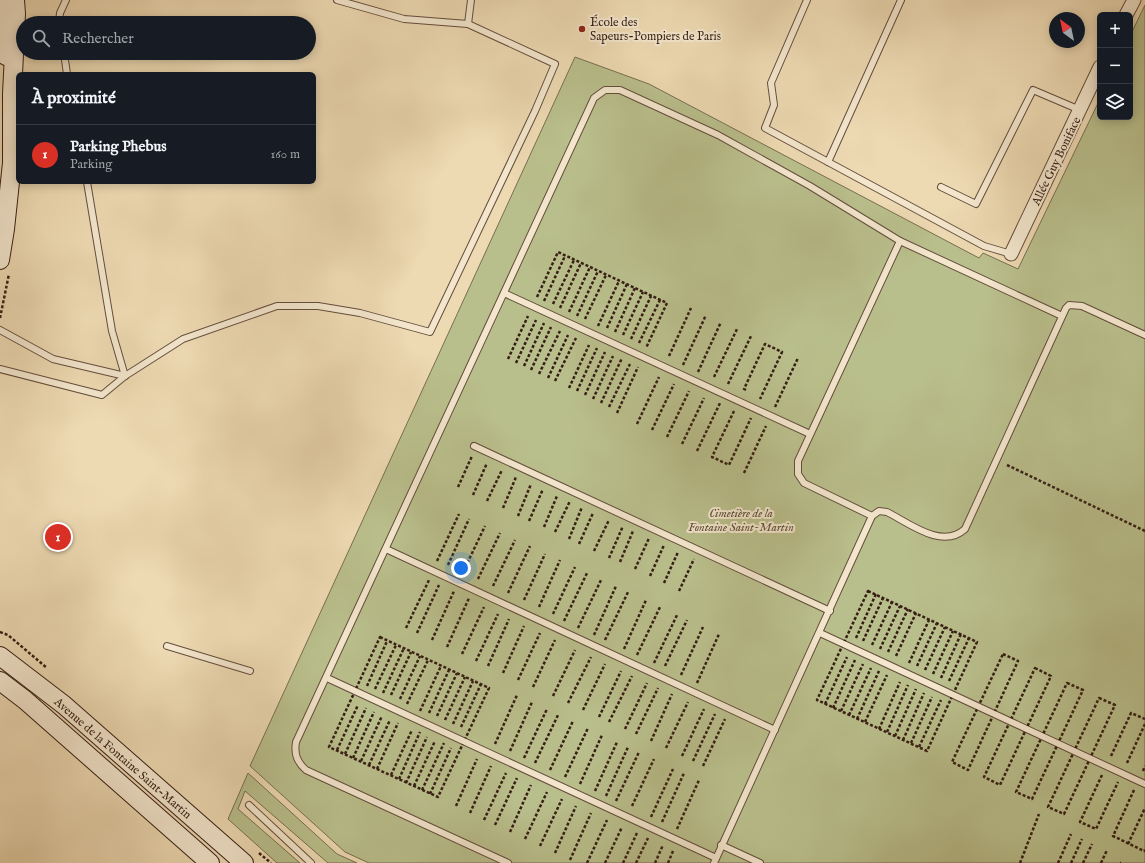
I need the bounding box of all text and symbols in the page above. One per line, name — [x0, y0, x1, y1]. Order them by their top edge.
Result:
north arrow — [1049, 12, 1085, 48]
map controls — [1097, 12, 1133, 120]
button: + — [1097, 12, 1133, 48]
place label: École des Sapeurs-Pompiers de Paris — [590, 14, 721, 45]
search box — [16, 16, 316, 60]
marker: École des Sapeurs-Pompiers de Paris — [577, 24, 587, 34]
icon: search — [30, 27, 52, 49]
text: Rechercher — [62, 29, 134, 48]
button: − — [1097, 48, 1133, 84]
button: layers — [1097, 84, 1133, 120]
text: À proximité — [32, 88, 116, 109]
street label: Allée Guy Boniface — [1028, 114, 1085, 209]
text: Parking Phebus — [70, 137, 166, 156]
text: 1 — [43, 146, 47, 163]
text: 160 m — [270, 146, 300, 163]
text: Parking — [70, 156, 112, 173]
park label: Cimetière de la Fontaine Saint-Martin — [688, 506, 794, 535]
pin: 1 — [45, 522, 71, 552]
your location — [451, 558, 471, 578]
street label: Avenue de la Fontaine Saint-Martin — [50, 694, 195, 823]

